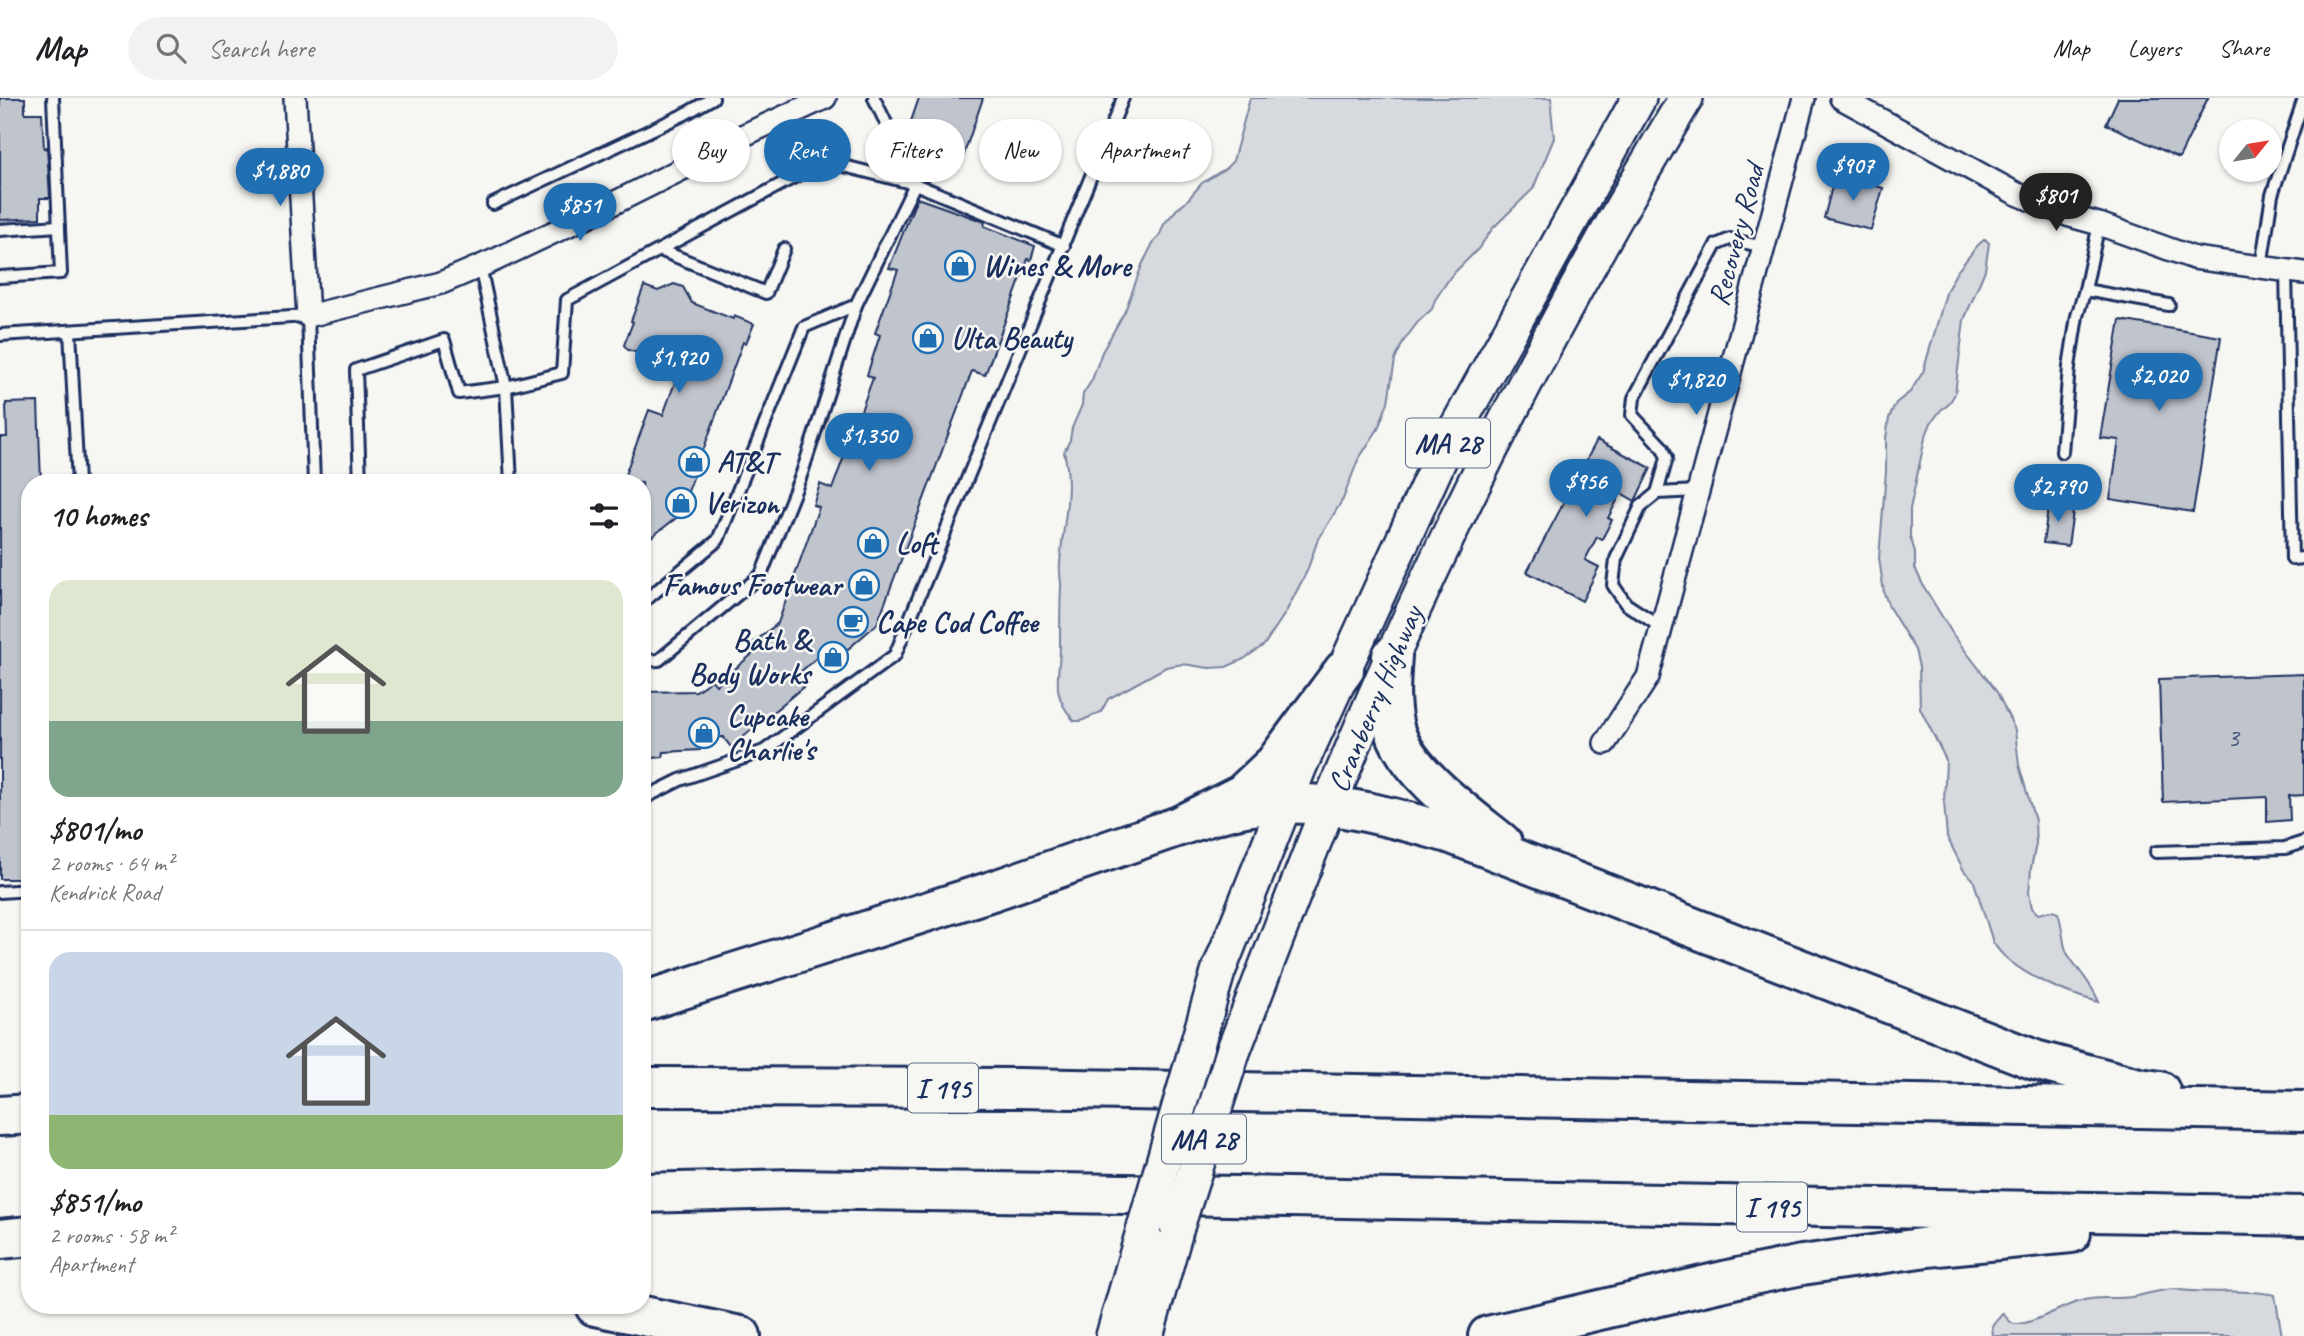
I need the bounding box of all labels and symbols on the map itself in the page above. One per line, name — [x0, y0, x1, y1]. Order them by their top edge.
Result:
north arrow — [2219, 119, 2282, 182]
pin: $907 — [1812, 144, 1894, 203]
pin: $1,880 — [223, 148, 337, 208]
street label: Recovery Road — [1699, 156, 1774, 310]
pin: $801 — [2015, 174, 2097, 233]
pin: $851 — [539, 184, 621, 243]
place label: Wines & More — [983, 247, 1133, 285]
shop icon: Wines & More — [943, 249, 977, 283]
place label: Ulta Beauty — [951, 319, 1075, 358]
shop icon: Ulta Beauty — [911, 321, 945, 355]
pin: $1,920 — [622, 336, 736, 395]
pin: $2,020 — [2102, 354, 2216, 413]
pin: $1,820 — [1639, 358, 1753, 417]
pin: $1,350 — [812, 414, 926, 473]
road number: MA 28 — [1406, 418, 1490, 468]
place label: AT&T — [717, 443, 781, 481]
shop icon: AT&T — [677, 445, 711, 479]
pin: $956 — [1545, 460, 1627, 519]
pin: $2,790 — [2001, 464, 2115, 524]
place label: Verizon — [704, 484, 781, 522]
shop icon: Verizon — [664, 486, 698, 520]
place label: Loft — [896, 524, 941, 562]
shop icon: Loft — [856, 526, 890, 560]
place label: Famous Footwear — [663, 566, 844, 604]
shop icon: Famous Footwear — [847, 568, 881, 602]
street label: Cranberry Highway — [1319, 598, 1432, 798]
place label: Cape Cod Coffee — [876, 603, 1040, 641]
cafe icon: Cape Cod Coffee — [836, 605, 870, 639]
place label: Bath & Body Works — [689, 621, 814, 694]
shop icon: Bath & Body Works — [816, 640, 850, 674]
place label: Cupcake Charlie's — [727, 697, 818, 769]
shop icon: Cupcake Charlie's — [687, 716, 721, 750]
house number: 3 — [2227, 721, 2241, 754]
road number: I 195 — [908, 1063, 978, 1112]
road number: MA 28 — [1162, 1114, 1246, 1164]
road number: I 195 — [1737, 1182, 1807, 1232]

